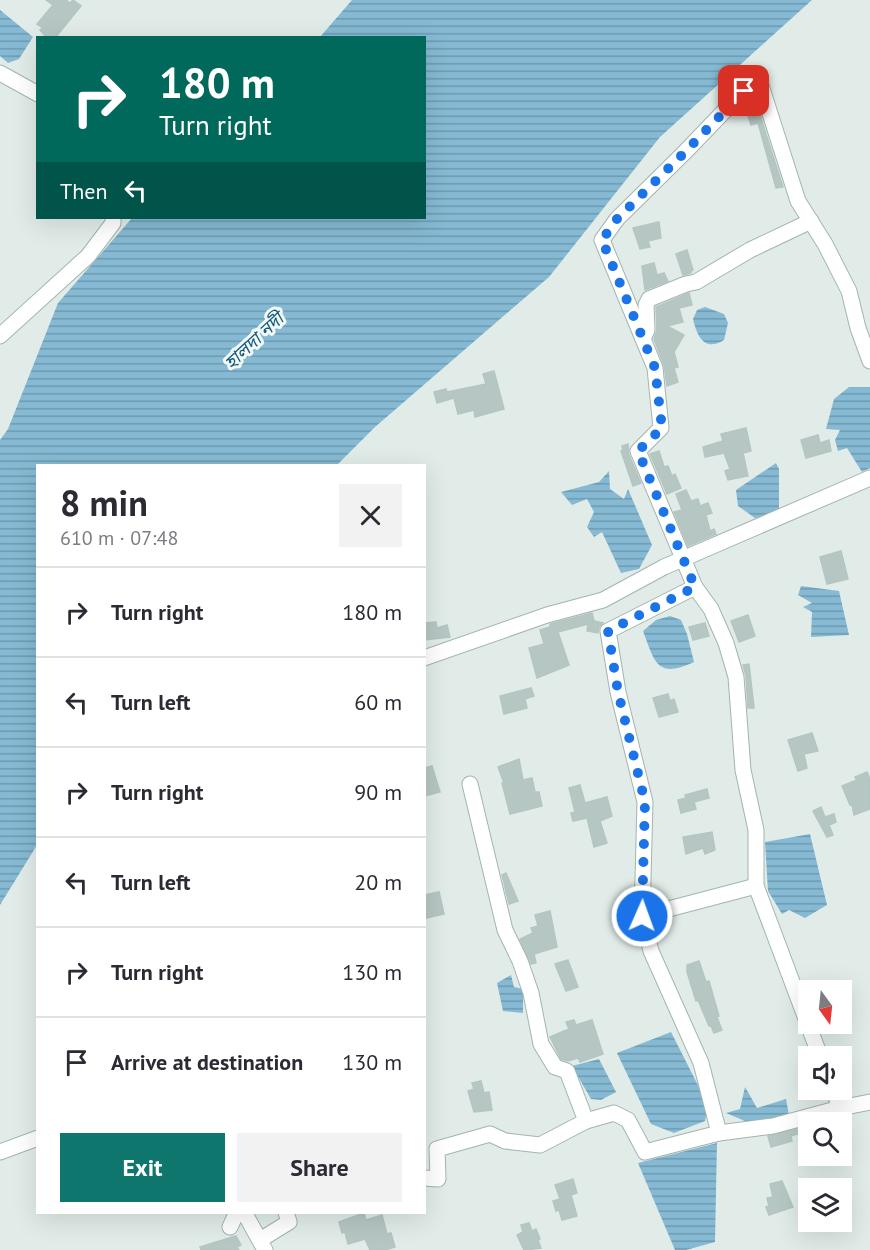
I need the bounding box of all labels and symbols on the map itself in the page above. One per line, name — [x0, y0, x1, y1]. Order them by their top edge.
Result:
pin — [718, 65, 769, 116]
water label: হালদা নদী — [219, 305, 290, 374]
position arrow — [610, 884, 674, 948]
north arrow — [798, 980, 852, 1034]

